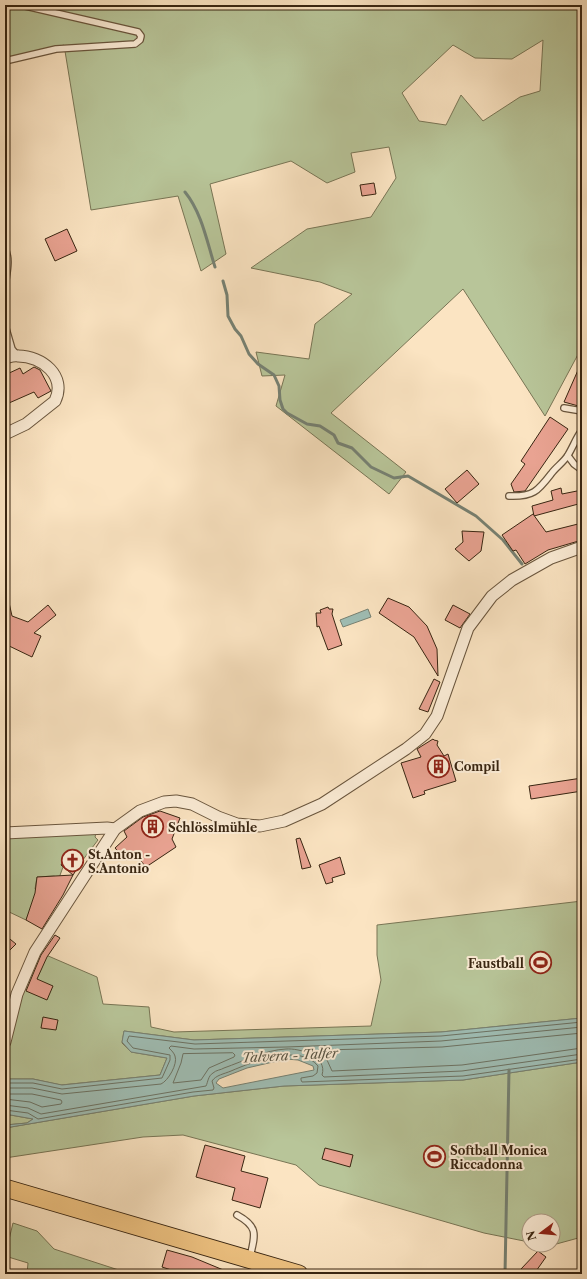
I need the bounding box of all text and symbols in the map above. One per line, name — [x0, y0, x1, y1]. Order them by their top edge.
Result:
building icon: Compil — [425, 753, 451, 779]
place label: Compil — [454, 759, 500, 774]
building icon: Schlösslmühle — [139, 814, 165, 840]
place label: Schlösslmühle — [168, 820, 257, 835]
place label: St.Anton - S.Antonio — [88, 847, 150, 876]
church icon: St.Anton - S.Antonio — [60, 848, 86, 874]
sports icon: Faustball — [527, 950, 553, 976]
place label: Faustball — [468, 956, 524, 971]
water label: Talvera - Talfer — [242, 1044, 339, 1066]
place label: Softball Monica Riccadonna — [450, 1143, 548, 1172]
sports icon: Softball Monica Riccadonna — [422, 1144, 448, 1170]
north arrow — [521, 1213, 561, 1253]
text: N — [523, 1229, 539, 1242]

